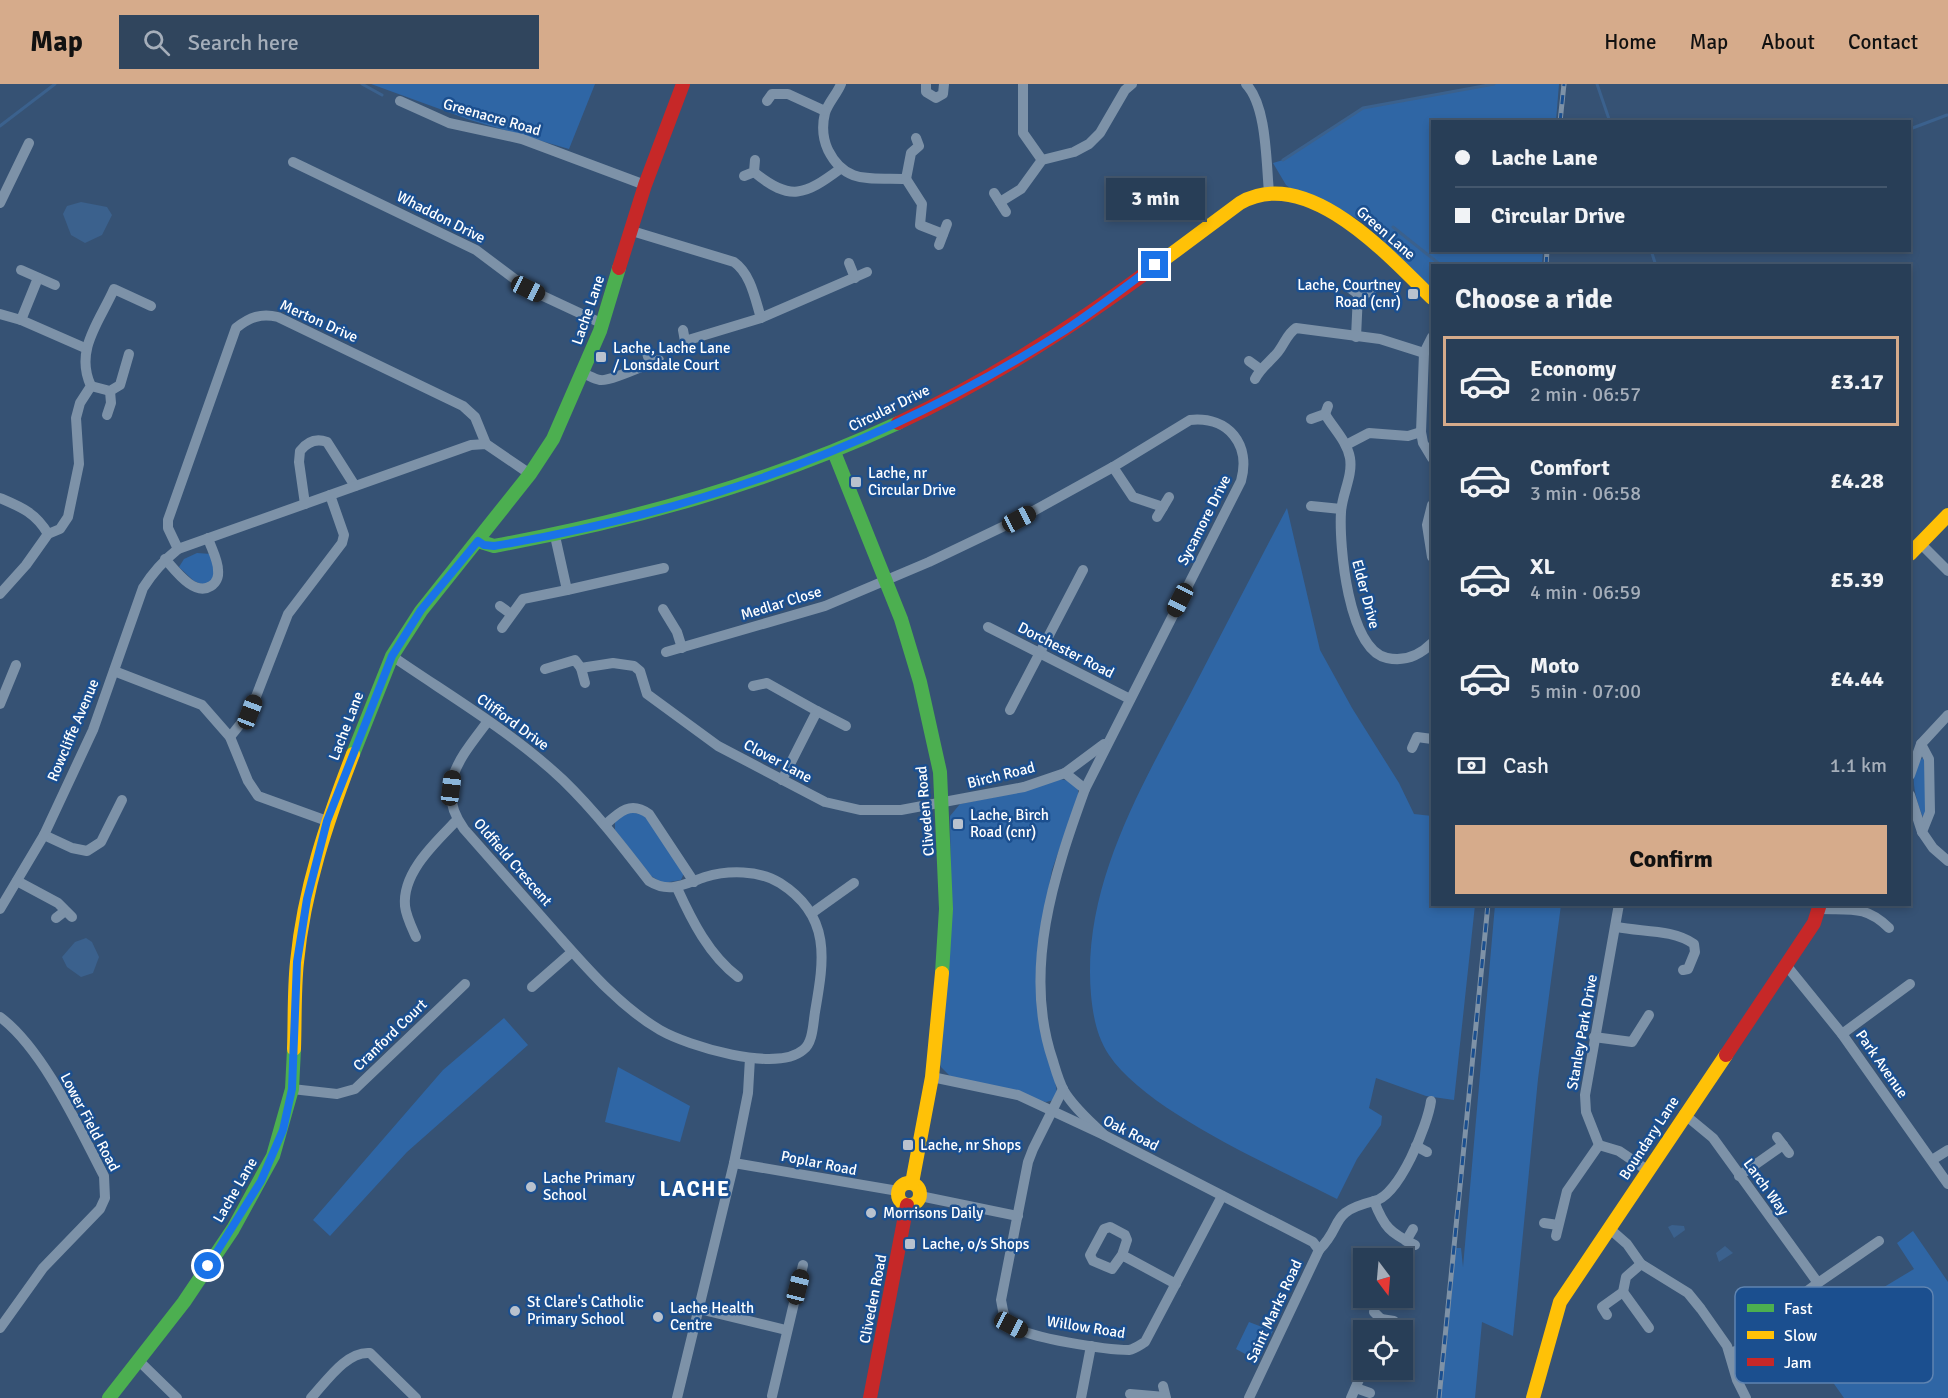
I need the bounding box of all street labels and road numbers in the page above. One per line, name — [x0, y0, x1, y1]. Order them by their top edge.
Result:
street label: Greenacre Road — [441, 94, 543, 140]
street label: Whaddon Drive — [394, 187, 488, 247]
street label: Green Lane — [1353, 202, 1419, 264]
street label: Lache Lane — [568, 273, 608, 347]
street label: Merton Drive — [277, 296, 361, 346]
street label: Circular Drive — [845, 381, 933, 435]
street label: Sycamore Drive — [1174, 472, 1234, 568]
street label: Elder Drive — [1348, 558, 1384, 630]
street label: Medlar Close — [738, 582, 824, 624]
street label: Dorchester Road — [1015, 618, 1117, 682]
street label: Rowcliffe Avenue — [43, 676, 103, 784]
street label: Lache Lane — [325, 689, 367, 763]
street label: Clifford Drive — [473, 690, 553, 754]
street label: Clover Lane — [741, 735, 815, 787]
street label: Birch Road — [965, 758, 1037, 792]
street label: Cliveden Road — [912, 765, 938, 857]
street label: Oldfield Crescent — [470, 814, 556, 910]
street label: Stanley Park Drive — [1563, 973, 1601, 1091]
street label: Cranford Court — [349, 995, 431, 1075]
street label: Park Avenue — [1852, 1026, 1912, 1102]
street label: Lower Field Road — [56, 1070, 124, 1174]
street label: Boundary Lane — [1615, 1093, 1683, 1183]
street label: Oak Road — [1100, 1111, 1162, 1155]
street label: Poplar Road — [780, 1147, 858, 1179]
street label: Lache Lane — [209, 1154, 261, 1226]
street label: Larch Way — [1739, 1155, 1793, 1219]
street label: Cliveden Road — [856, 1253, 890, 1345]
street label: Saint Marks Road — [1242, 1257, 1306, 1365]
street label: Willow Road — [1045, 1312, 1127, 1342]

